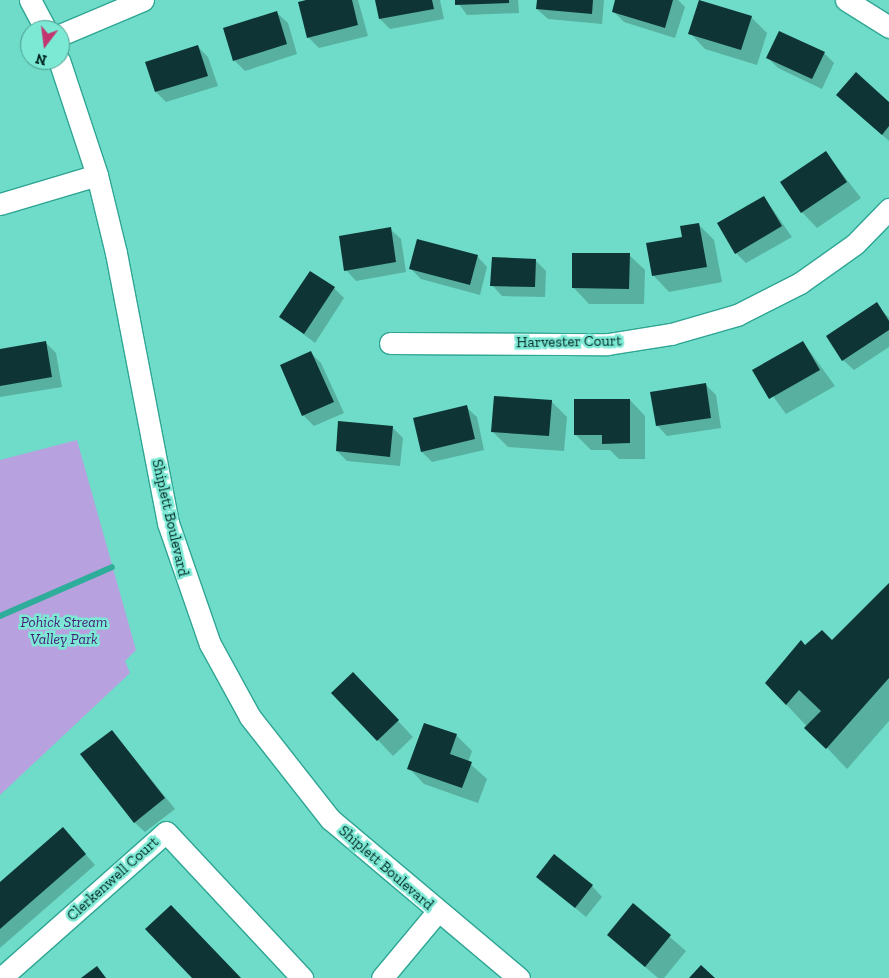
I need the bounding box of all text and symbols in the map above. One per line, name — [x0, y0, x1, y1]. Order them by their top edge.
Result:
north arrow — [20, 20, 70, 70]
text: N — [34, 49, 49, 69]
street label: Harvester Court — [516, 332, 622, 352]
street label: Shiplett Boulevard — [148, 458, 192, 578]
park label: Pohick Stream Valley Park — [20, 613, 108, 648]
street label: Shiplett Boulevard — [335, 822, 437, 914]
street label: Clerkenwell Court — [63, 833, 163, 925]

